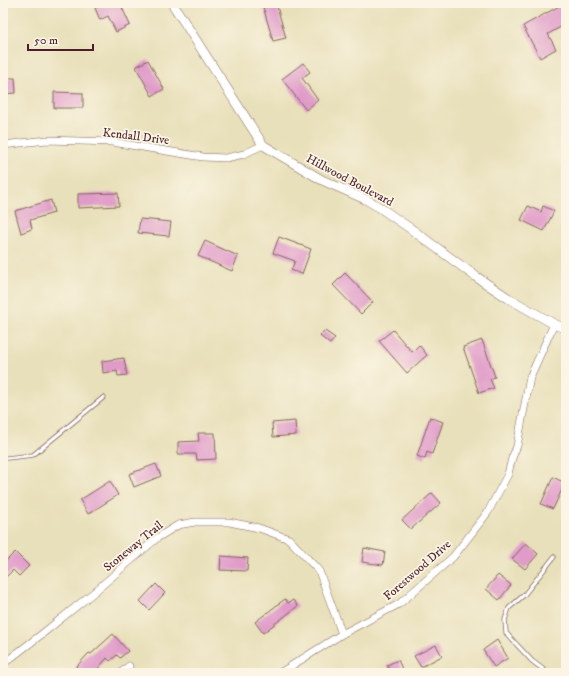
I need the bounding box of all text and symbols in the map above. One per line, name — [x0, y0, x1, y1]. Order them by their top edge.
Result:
scale bar — [28, 26, 93, 52]
text: 50 m — [34, 33, 58, 48]
street label: Kendall Drive — [102, 125, 170, 148]
street label: Hillwood Boulevard — [304, 151, 396, 210]
street label: Stoneway Trail — [101, 518, 166, 575]
street label: Forestwood Drive — [380, 537, 454, 604]

